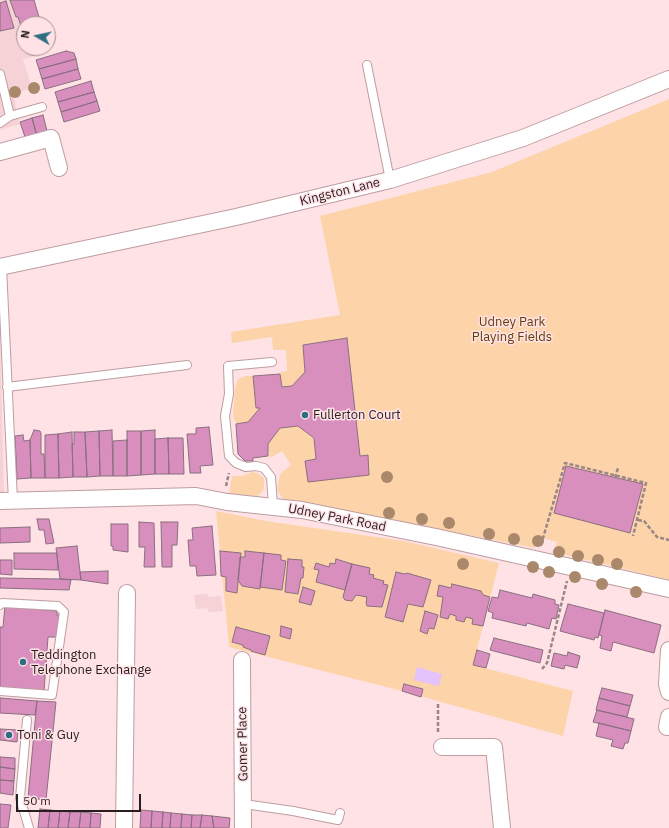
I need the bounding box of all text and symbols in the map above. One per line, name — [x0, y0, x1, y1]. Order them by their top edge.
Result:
north arrow — [16, 16, 56, 56]
text: N — [18, 29, 33, 39]
street label: Kingston Lane — [298, 174, 382, 210]
park label: Udney Park Playing Fields — [472, 314, 552, 345]
place label: Fullerton Court — [313, 407, 401, 423]
marker: Fullerton Court — [300, 410, 310, 420]
street label: Udney Park Road — [287, 501, 387, 535]
place label: Teddington Telephone Exchange — [31, 647, 151, 678]
marker: Teddington Telephone Exchange — [18, 657, 28, 667]
street label: Gomer Place — [235, 707, 251, 781]
place label: Toni & Guy — [17, 727, 80, 743]
marker: Toni & Guy — [4, 730, 14, 740]
scale bar — [18, 786, 143, 812]
text: 50 m — [23, 793, 51, 808]

